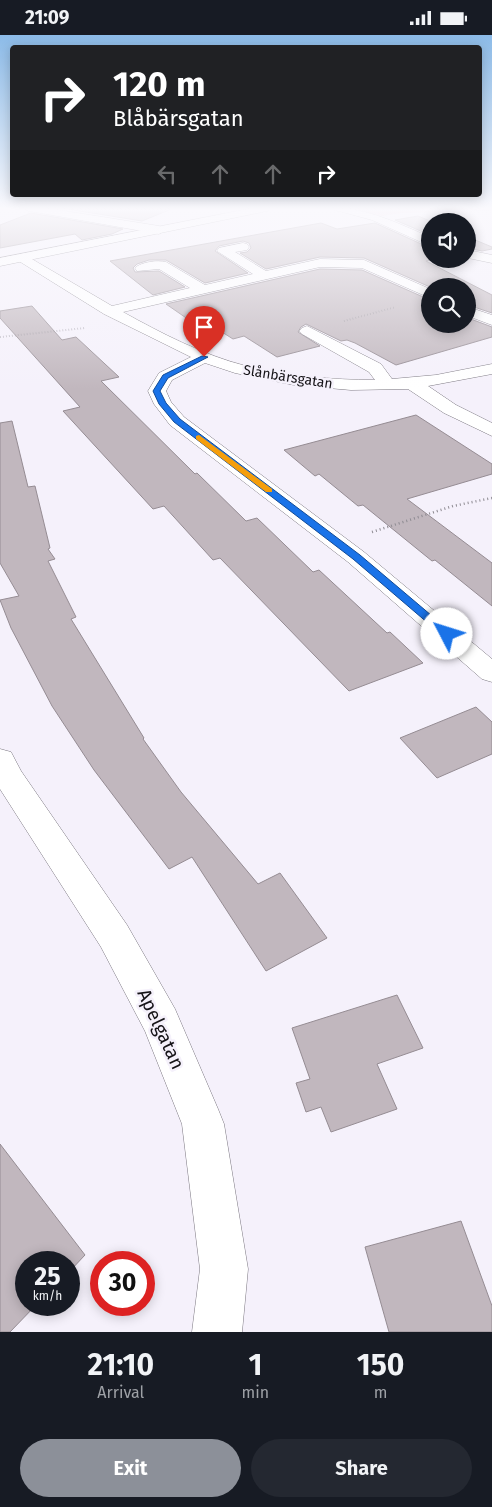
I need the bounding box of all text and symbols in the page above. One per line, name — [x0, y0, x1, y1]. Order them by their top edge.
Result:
text: 21:09 — [25, 6, 69, 29]
text: 120 m — [113, 63, 206, 105]
icon: right — [30, 65, 95, 130]
text: Blåbärsgatan — [113, 105, 244, 132]
icon: left — [153, 160, 181, 188]
icon: ahead — [206, 160, 234, 188]
icon: ahead — [259, 160, 287, 188]
icon: right — [312, 160, 340, 188]
map controls — [421, 213, 476, 333]
button: sound — [421, 213, 476, 268]
button: search — [421, 278, 476, 333]
pin — [183, 306, 225, 357]
icon: arrive — [190, 313, 218, 341]
street label: Slånbärsgatan — [242, 362, 334, 392]
position arrow — [420, 607, 472, 659]
street label: Apelgatan — [132, 985, 190, 1073]
speed limit sign: 30 — [90, 1251, 155, 1316]
text: 25 — [34, 1262, 61, 1292]
text: km/h — [33, 1289, 62, 1303]
text: 21:10 — [88, 1347, 154, 1383]
text: 1 — [248, 1347, 262, 1383]
text: 150 — [357, 1347, 404, 1383]
text: Arrival — [97, 1383, 144, 1402]
text: min — [242, 1383, 269, 1402]
text: m — [374, 1383, 387, 1402]
button: Exit — [20, 1439, 241, 1497]
button: Share — [251, 1439, 472, 1497]

